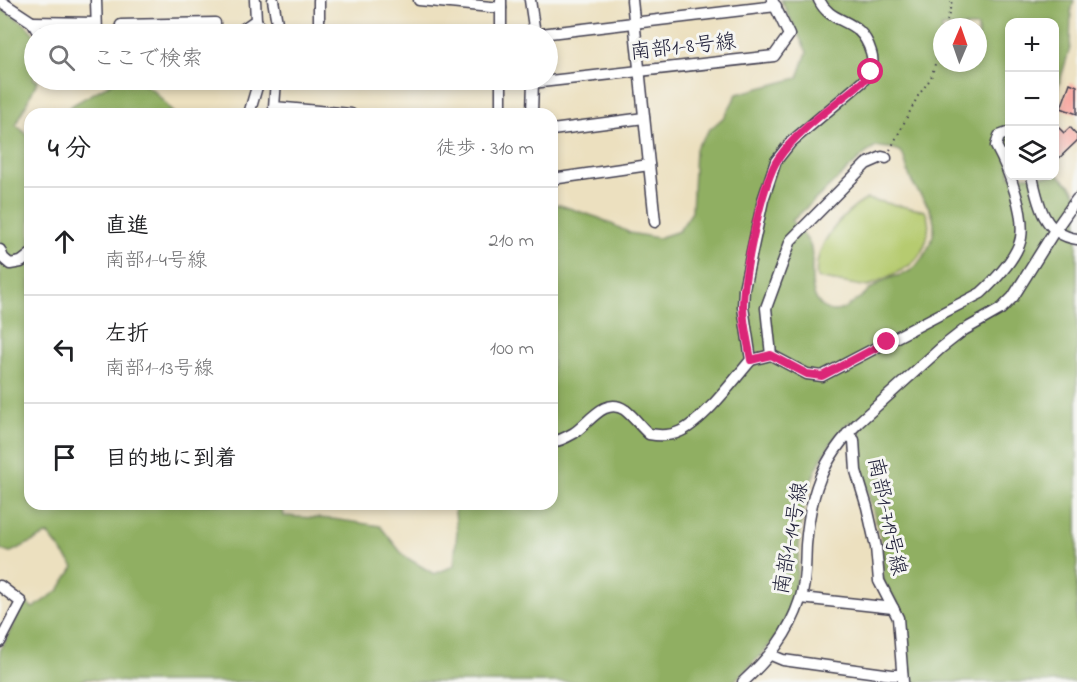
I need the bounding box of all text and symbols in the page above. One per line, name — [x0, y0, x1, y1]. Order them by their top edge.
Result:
north arrow — [933, 18, 987, 72]
map controls — [1005, 18, 1059, 180]
button: + — [1005, 18, 1059, 72]
search box — [24, 24, 558, 90]
street label: 南部1-8号線 — [629, 28, 738, 68]
icon: search — [45, 41, 78, 74]
text: ここで検索 — [93, 44, 203, 76]
route start — [857, 58, 883, 84]
button: − — [1005, 72, 1059, 126]
button: layers — [1005, 126, 1059, 180]
text: 4 分 — [48, 131, 91, 169]
text: 徒歩 · 310 m — [436, 135, 534, 164]
text: 直進 — [105, 211, 149, 243]
icon: ahead — [48, 225, 81, 258]
text: 210 m — [489, 227, 534, 256]
text: 南部1-4号線 — [105, 247, 207, 276]
text: 左折 — [105, 319, 149, 351]
route end — [873, 328, 899, 354]
icon: left — [48, 333, 81, 366]
text: 100 m — [490, 335, 534, 364]
text: 南部1-13号線 — [105, 355, 213, 384]
icon: arrive — [48, 441, 81, 474]
text: 目的地に到着 — [105, 444, 237, 476]
street label: 南部1-719号線 — [859, 455, 913, 578]
street label: 南部1-14号線 — [767, 480, 817, 597]

